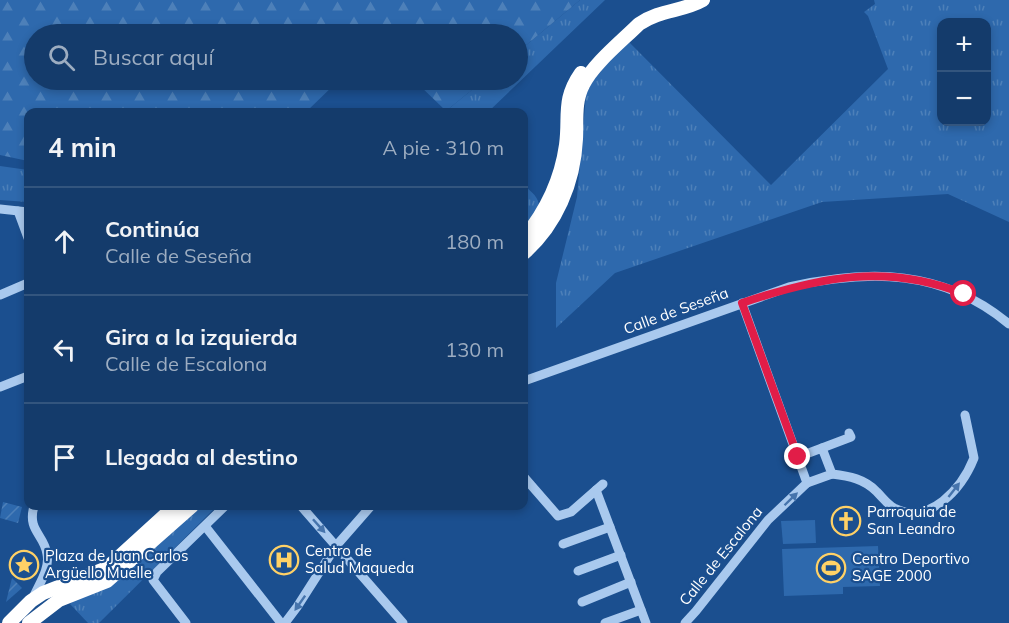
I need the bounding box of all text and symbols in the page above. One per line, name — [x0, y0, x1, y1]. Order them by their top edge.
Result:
map controls — [937, 18, 991, 126]
button: + — [937, 18, 991, 72]
search box — [24, 24, 528, 90]
icon: search — [45, 41, 78, 74]
text: Buscar aquí — [93, 43, 214, 71]
button: − — [937, 72, 991, 126]
text: 4 min — [48, 131, 117, 164]
text: A pie · 310 m — [383, 135, 504, 160]
text: Continúa — [105, 215, 200, 243]
icon: ahead — [48, 225, 81, 258]
text: 180 m — [445, 229, 504, 254]
text: Calle de Seseña — [105, 243, 252, 268]
route start — [950, 280, 976, 306]
street label: Calle de Seseña — [621, 283, 731, 338]
text: Gira a la izquierda — [105, 323, 298, 351]
icon: left — [48, 333, 81, 366]
text: 130 m — [445, 337, 504, 362]
text: Calle de Escalona — [105, 351, 267, 376]
icon: arrive — [48, 441, 81, 474]
text: Llegada al destino — [105, 443, 298, 471]
route end — [784, 443, 810, 469]
one-way arrow — [948, 482, 961, 498]
one-way arrow — [783, 492, 798, 506]
street label: Calle de Escalona — [675, 502, 766, 609]
place label: Parroquia de San Leandro — [867, 502, 956, 538]
church icon: Parroquia de San Leandro — [830, 505, 862, 537]
one-way arrow — [312, 518, 326, 533]
place label: Centro de Salud Maqueda — [305, 541, 414, 577]
hospital icon: Centro de Salud Maqueda — [268, 544, 300, 576]
place label: Plaza de Juan Carlos Argüello Muelle — [45, 546, 188, 582]
place icon: Plaza de Juan Carlos Argüello Muelle — [8, 549, 40, 581]
place label: Centro Deportivo SAGE 2000 — [852, 549, 970, 585]
sports icon: Centro Deportivo SAGE 2000 — [815, 552, 847, 584]
one-way arrow — [294, 594, 306, 610]

